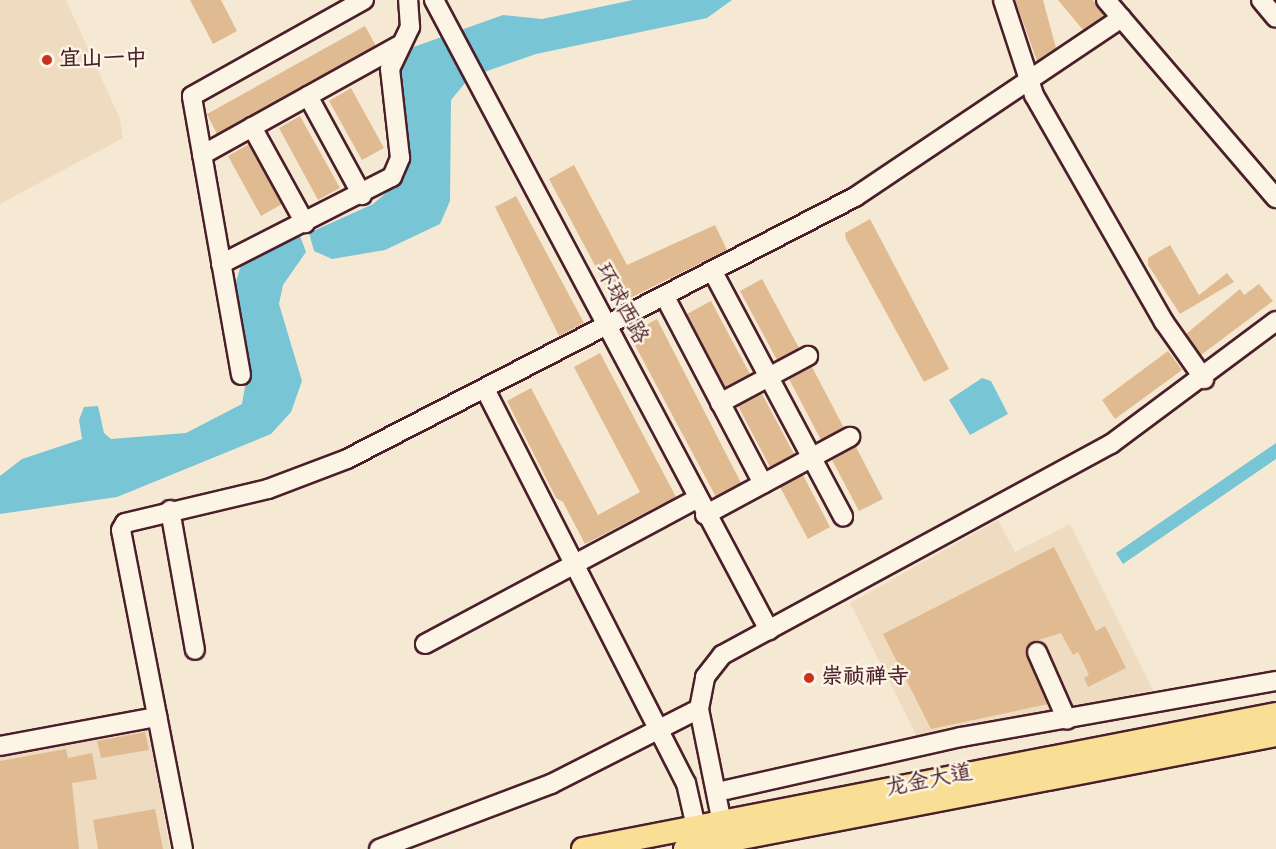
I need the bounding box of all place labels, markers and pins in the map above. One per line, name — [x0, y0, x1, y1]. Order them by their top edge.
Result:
place label: 宜山一中 — [59, 47, 147, 73]
marker: 宜山一中 — [40, 53, 54, 67]
place label: 崇祯禅寺 — [821, 665, 909, 691]
marker: 崇祯禅寺 — [802, 671, 816, 685]

